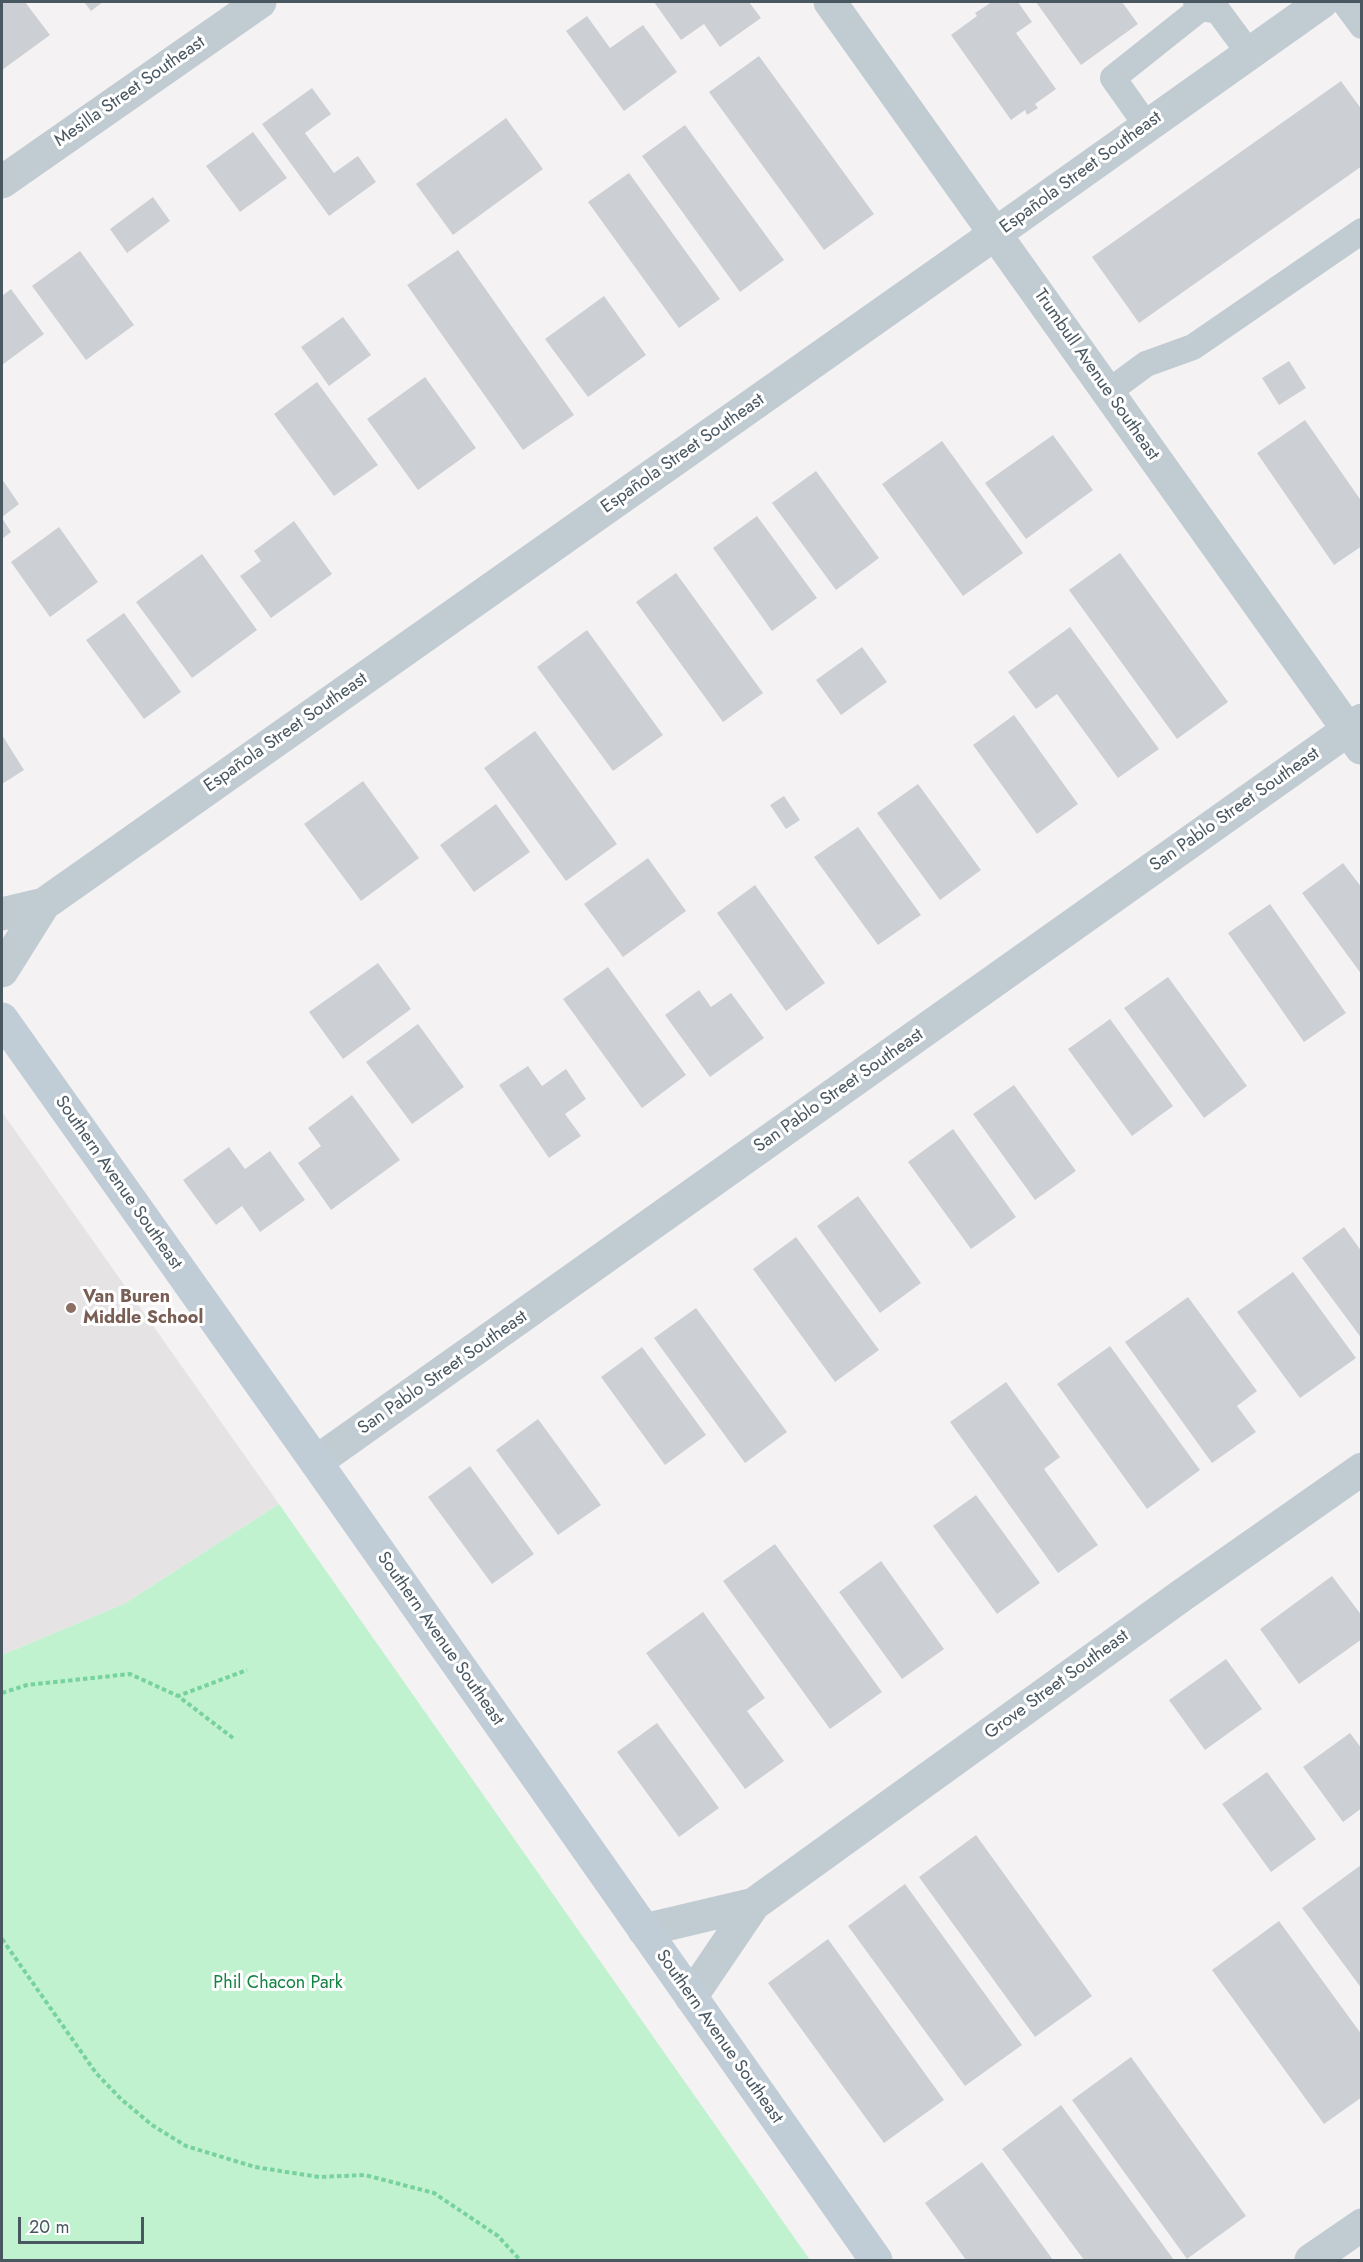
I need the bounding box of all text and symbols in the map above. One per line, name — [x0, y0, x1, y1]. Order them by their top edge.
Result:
street label: Mesilla Street Southeast — [51, 32, 209, 152]
street label: Española Street Southeast — [996, 107, 1166, 239]
street label: Trumbull Avenue Southeast — [1029, 285, 1163, 465]
street label: Española Street Southeast — [597, 389, 769, 519]
street label: Española Street Southeast — [200, 668, 372, 798]
street label: San Pablo Street Southeast — [1146, 743, 1324, 877]
street label: San Pablo Street Southeast — [750, 1024, 928, 1158]
street label: Southern Avenue Southeast — [50, 1092, 186, 1274]
place label: Van Buren Middle School — [83, 1287, 203, 1330]
marker: Van Buren Middle School — [64, 1301, 78, 1315]
street label: San Pablo Street Southeast — [354, 1306, 532, 1440]
street label: Southern Avenue Southeast — [372, 1548, 508, 1730]
street label: Grove Street Southeast — [981, 1626, 1133, 1744]
street label: Southern Avenue Southeast — [651, 1946, 787, 2128]
park label: Phil Chacon Park — [213, 1973, 343, 1995]
scale bar — [21, 2205, 147, 2243]
text: 20 m — [29, 2214, 69, 2240]

